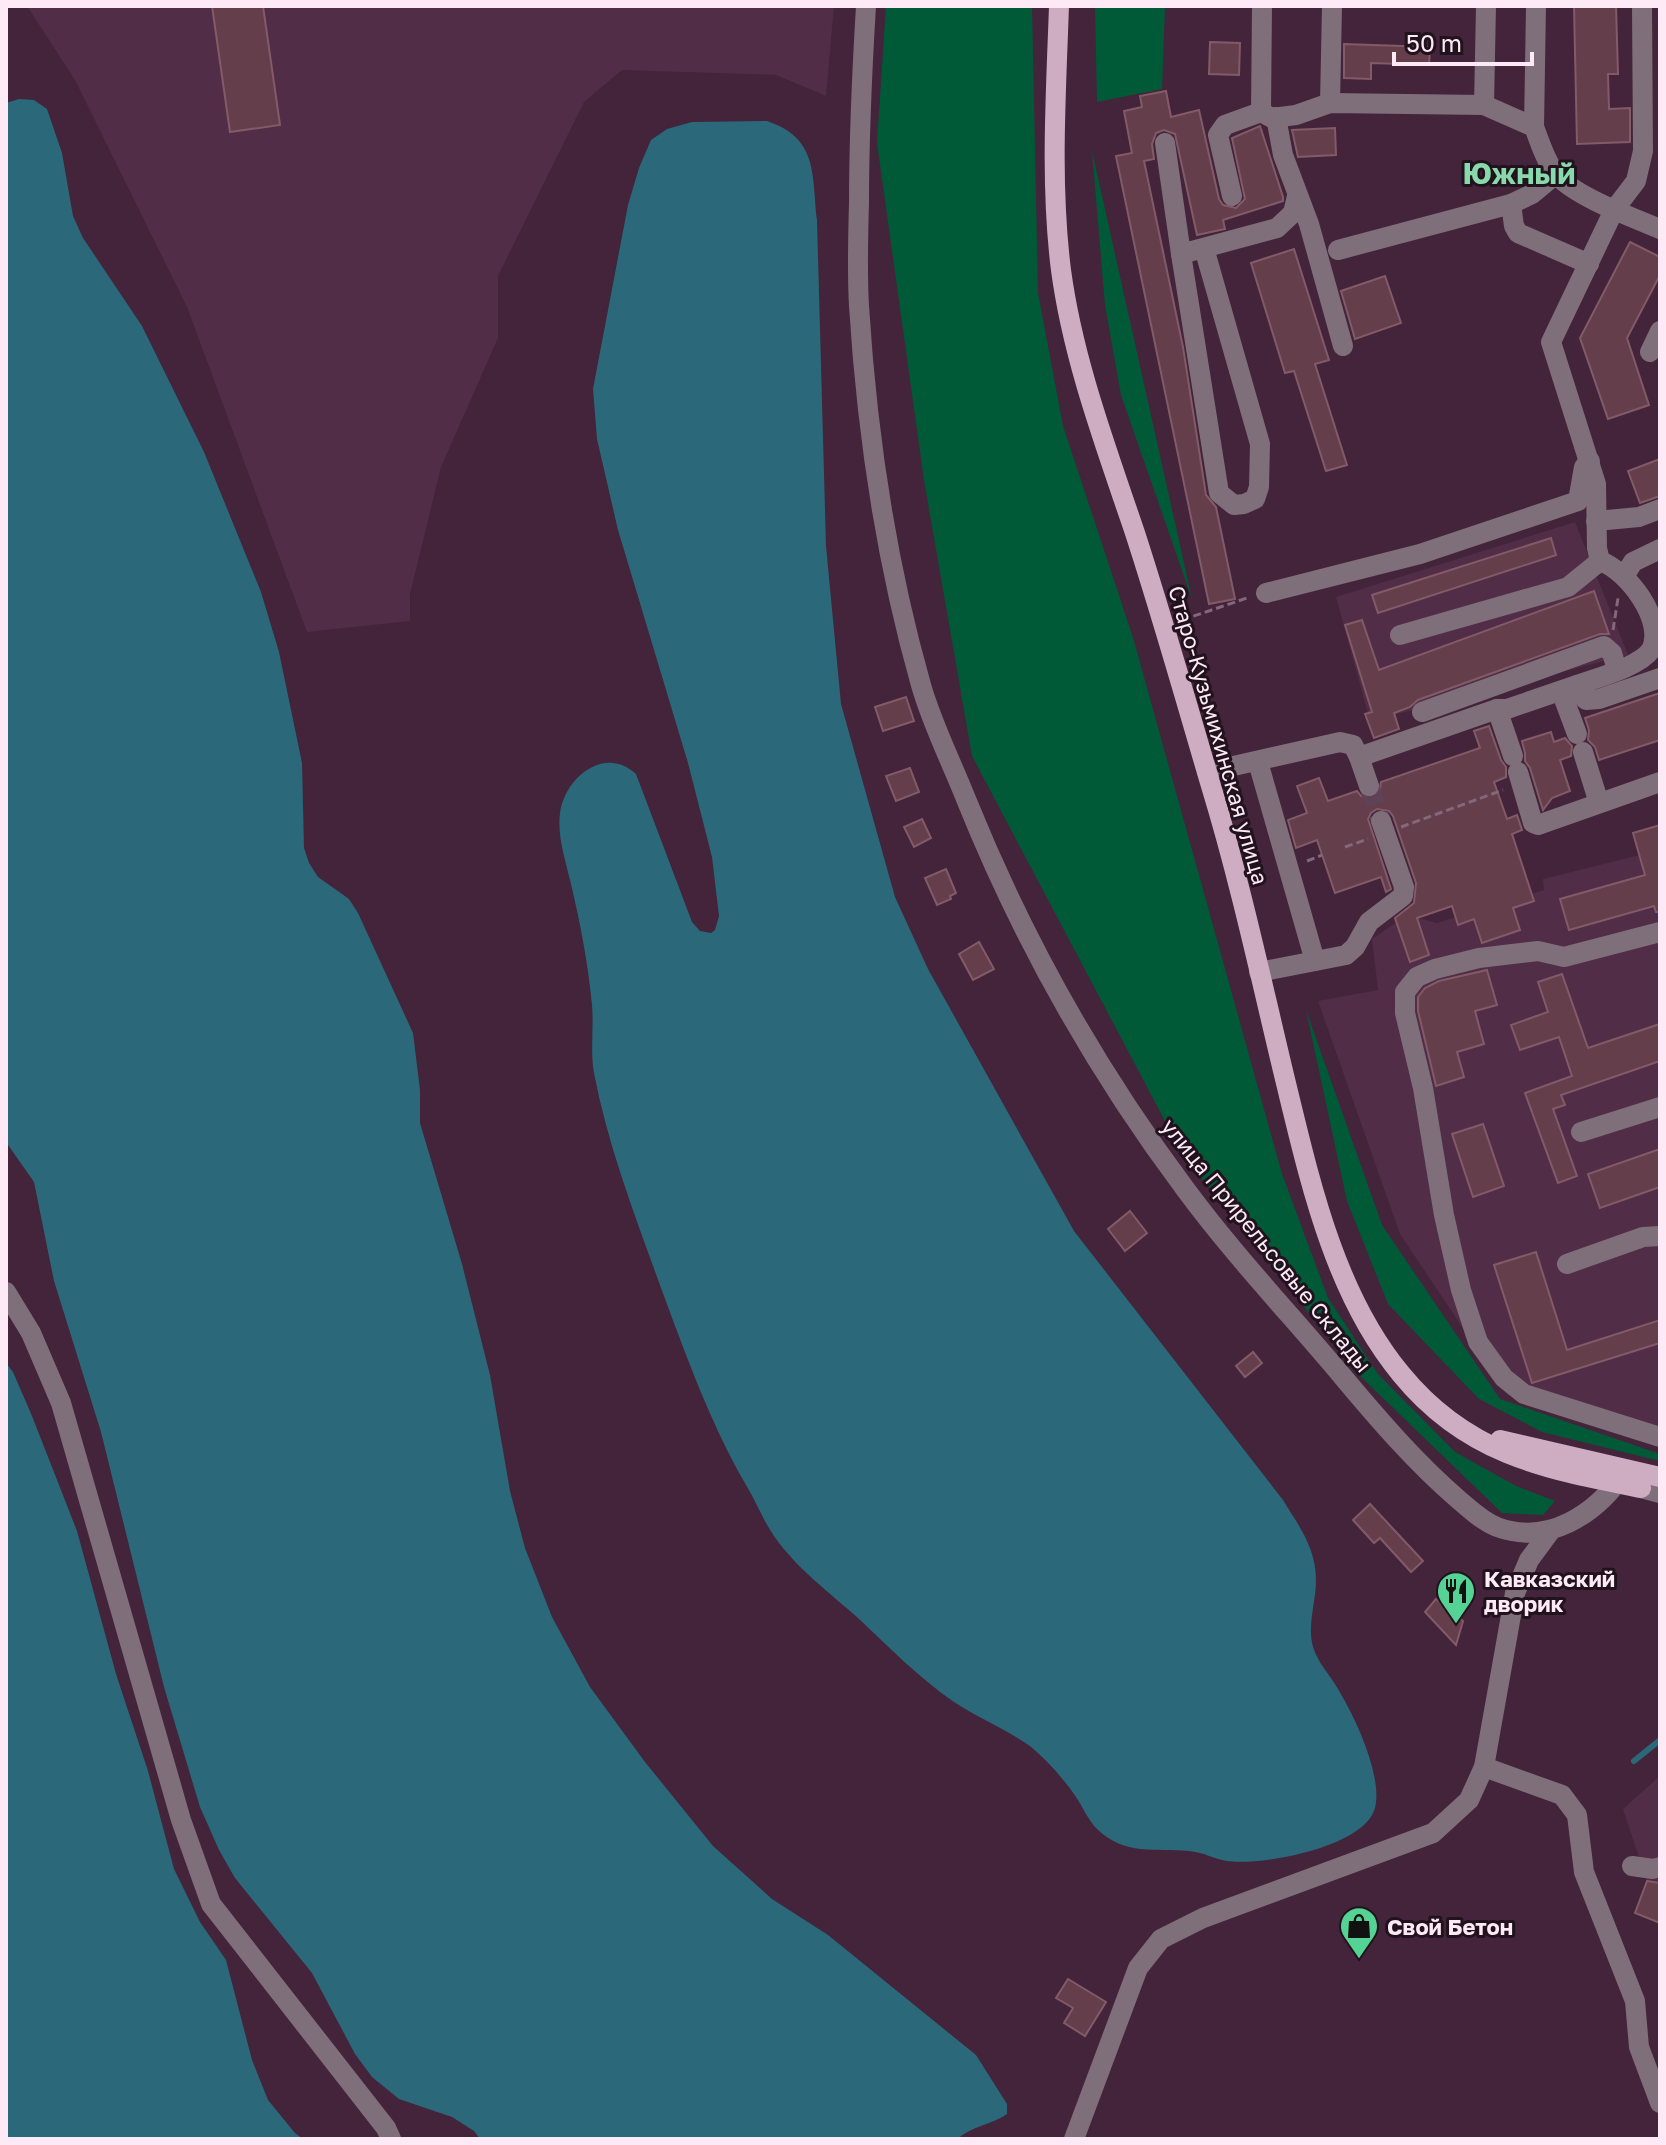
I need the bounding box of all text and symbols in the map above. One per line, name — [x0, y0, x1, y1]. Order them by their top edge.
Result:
scale bar — [1394, 16, 1532, 66]
text: 50 m — [1406, 28, 1462, 57]
district label: Южный — [1462, 155, 1576, 191]
street label: Старо-Кузьмихинская улица — [1163, 582, 1275, 888]
street label: улица Прирельсовые Склады — [1156, 1113, 1378, 1377]
place label: Кавказский дворик — [1484, 1565, 1615, 1617]
restaurant icon: Кавказский дворик — [1435, 1570, 1477, 1625]
shop icon: Свой Бетон — [1338, 1905, 1380, 1960]
place label: Свой Бетон — [1387, 1913, 1513, 1940]

